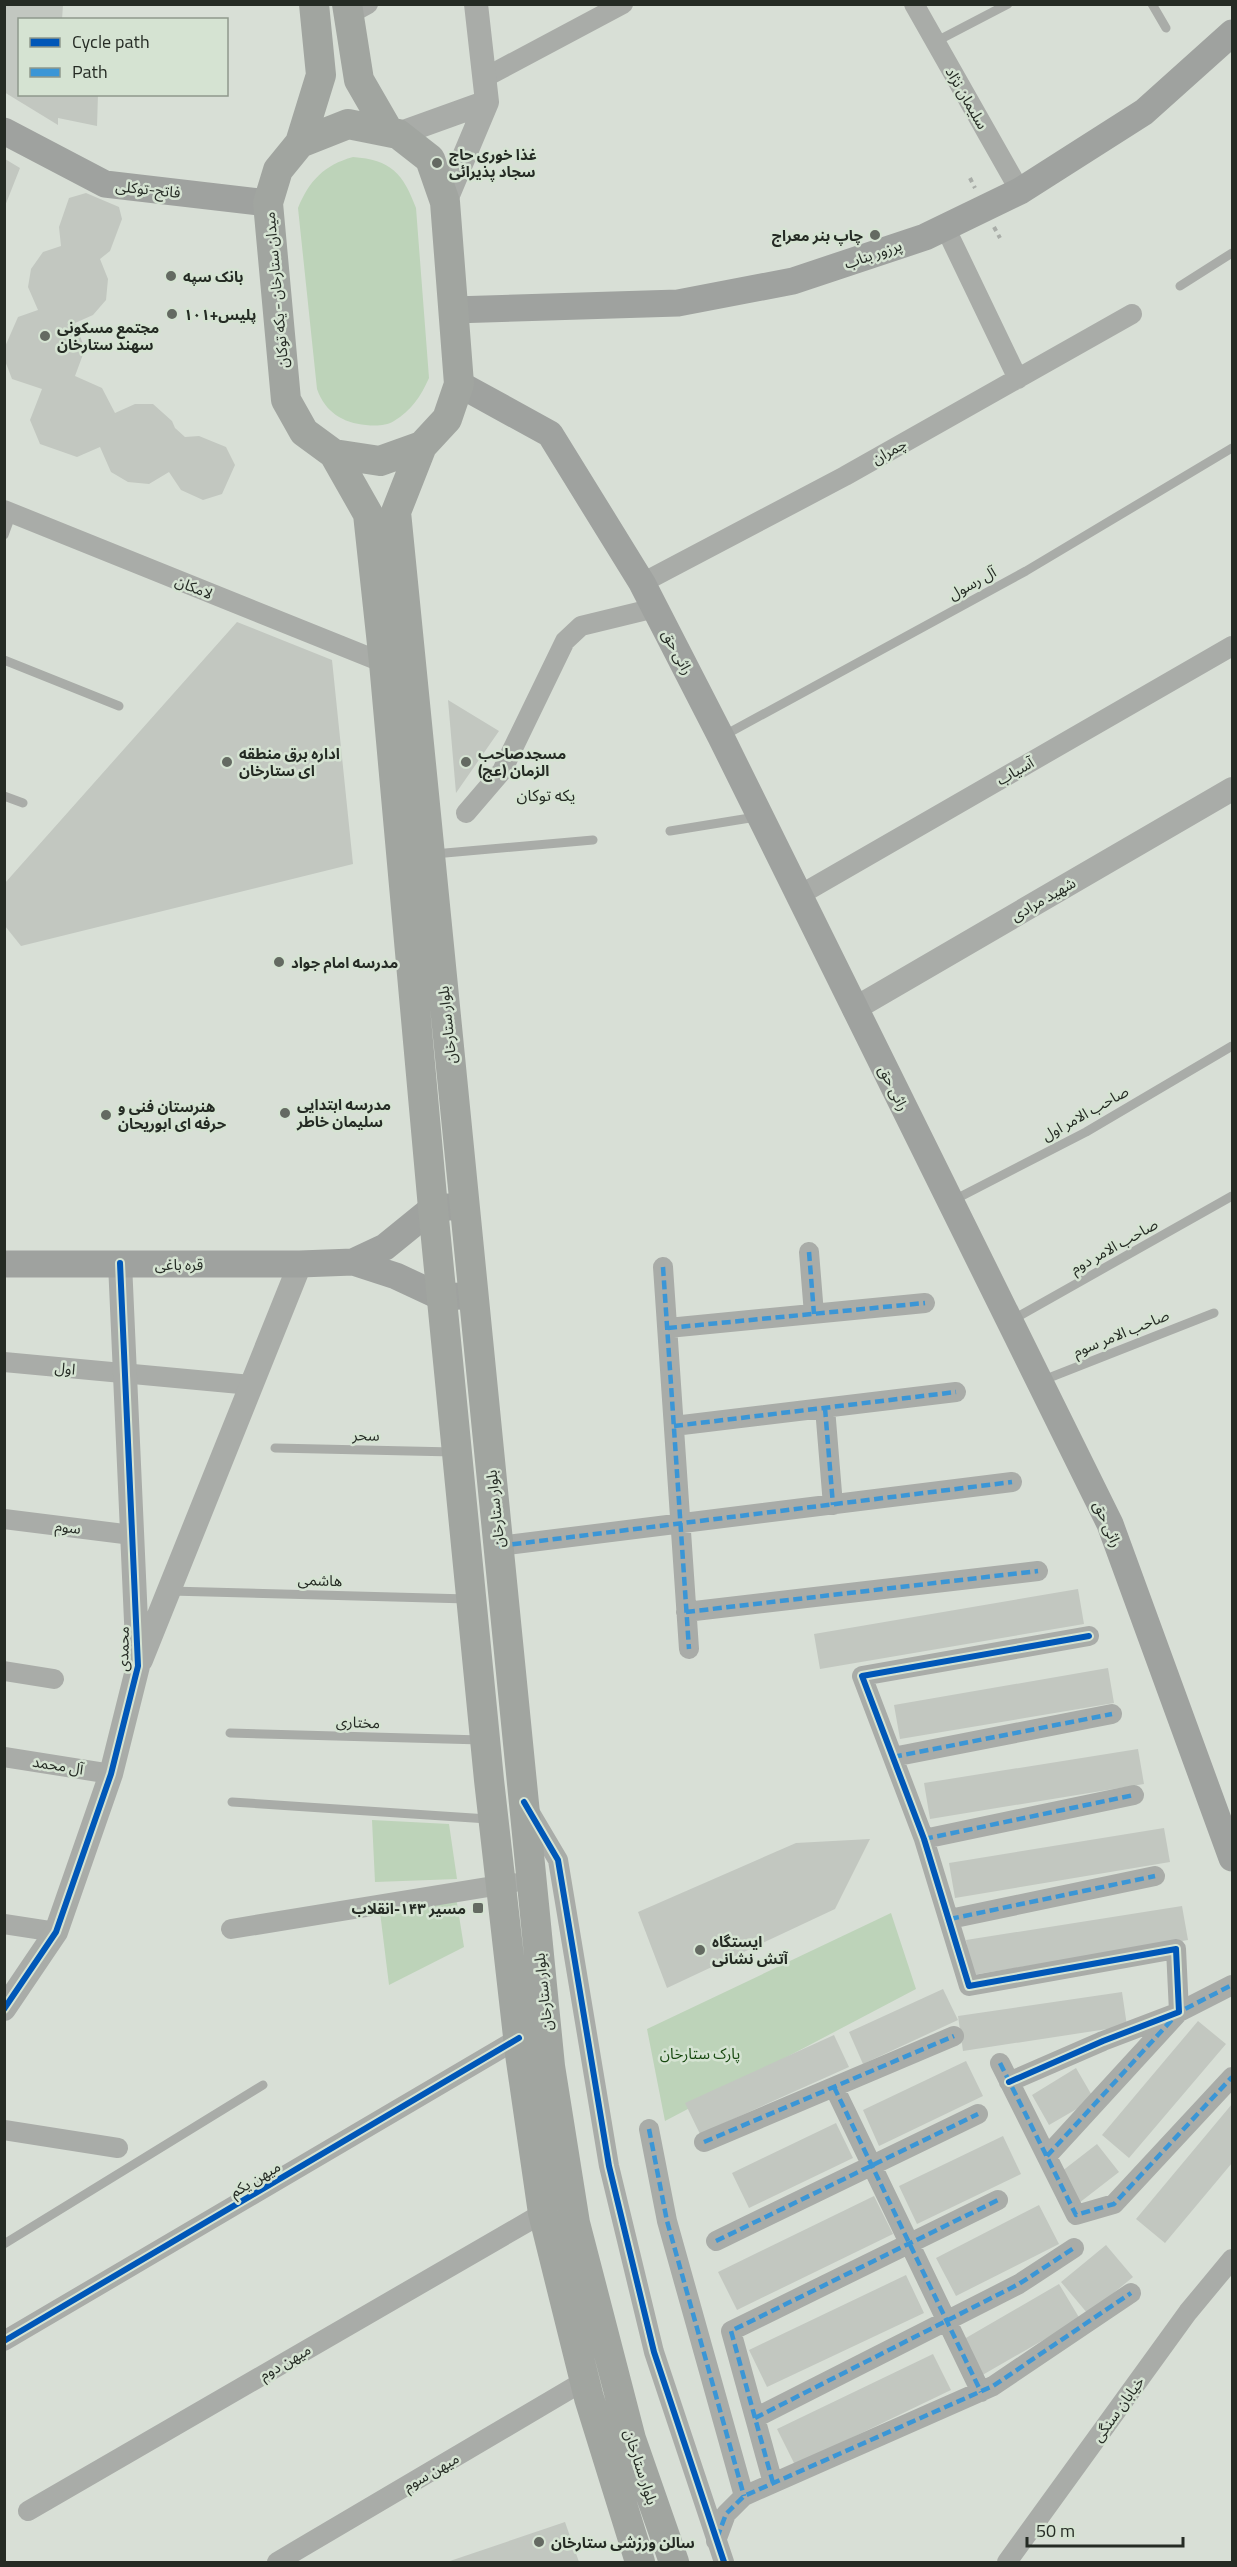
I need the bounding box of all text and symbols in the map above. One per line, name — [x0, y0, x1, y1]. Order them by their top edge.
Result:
legend — [18, 18, 228, 96]
text: Cycle path — [72, 28, 150, 55]
text: Path — [72, 58, 108, 85]
street label: سلیمان نژاد — [940, 62, 994, 134]
place label: غذا خوری حاج سجاد پذیرائی — [449, 143, 537, 183]
marker: غذا خوری حاج سجاد پذیرائی — [430, 156, 444, 170]
street label: فاتح-توکلی — [114, 174, 182, 205]
street label: میدان ستارخان - یکه توکان — [258, 211, 294, 369]
place label: چاپ بنر معراج — [772, 224, 864, 247]
marker: چاپ بنر معراج — [868, 228, 882, 242]
street label: پرزور بناب — [841, 233, 905, 275]
place label: بانک سپه — [183, 265, 244, 288]
marker: بانک سپه — [164, 269, 178, 283]
place label: پلیس+۱۰۱ — [184, 303, 256, 326]
marker: پلیس+۱۰۱ — [165, 307, 179, 321]
place label: مجتمع مسکونی سهند ستارخان — [57, 316, 159, 356]
marker: مجتمع مسکونی سهند ستارخان — [38, 329, 52, 343]
street label: چمران — [867, 432, 911, 470]
street label: آل رسول — [944, 560, 1001, 606]
street label: لامکان — [172, 569, 216, 605]
street label: راثی حق — [657, 625, 699, 679]
place label: اداره برق منطقه ای ستارخان — [239, 742, 340, 782]
place label: مسجدصاحب الزمان (عج) — [478, 742, 566, 782]
street label: آسیاب — [992, 751, 1039, 791]
marker: اداره برق منطقه ای ستارخان — [220, 755, 234, 769]
marker: مسجدصاحب الزمان (عج) — [459, 755, 473, 769]
district label: یکه توکان — [517, 783, 575, 807]
street label: شهید مرادی — [1006, 871, 1080, 927]
place label: مدرسه امام جواد — [291, 951, 398, 974]
marker: مدرسه امام جواد — [272, 955, 286, 969]
street label: بلوار ستارخان — [431, 985, 463, 1065]
street label: راثی حق — [873, 1061, 915, 1115]
street label: صاحب الامر اول — [1037, 1080, 1133, 1146]
place label: مدرسه ابتدایی سلیمان خاطر — [296, 1093, 391, 1133]
place label: هنرستان فنی و حرفه ای ابوریحان — [118, 1095, 227, 1135]
marker: مدرسه ابتدایی سلیمان خاطر — [278, 1106, 292, 1120]
marker: هنرستان فنی و حرفه ای ابوریحان — [99, 1108, 113, 1122]
street label: صاحب الامر دوم — [1066, 1212, 1162, 1280]
street label: قره باغی — [155, 1253, 203, 1276]
street label: صاحب الامر سوم — [1069, 1303, 1173, 1363]
street label: اول — [54, 1355, 76, 1381]
street label: سحر — [351, 1423, 380, 1447]
street label: بلوار ستارخان — [479, 1469, 511, 1549]
street label: راثی حق — [1088, 1497, 1128, 1551]
street label: سوم — [54, 1514, 83, 1540]
street label: هاشمی — [297, 1568, 343, 1592]
street label: محمدی — [111, 1626, 135, 1672]
street label: مختاری — [335, 1710, 381, 1734]
street label: آل محمد — [31, 1750, 86, 1780]
place label: مسیر ۱۴۳-انقلاب — [352, 1897, 466, 1920]
marker: مسیر ۱۴۳-انقلاب — [471, 1901, 485, 1915]
place label: ایستگاه آتش نشانی — [712, 1930, 789, 1970]
marker: ایستگاه آتش نشانی — [693, 1943, 707, 1957]
street label: بلوار ستارخان — [527, 1952, 559, 2032]
park label: پارک ستارخان — [660, 2042, 740, 2065]
street label: میهن یکم — [225, 2155, 285, 2203]
street label: میهن دوم — [255, 2338, 315, 2386]
street label: خیابان سنگی — [1086, 2371, 1150, 2447]
street label: بلوار ستارخان — [618, 2426, 664, 2508]
street label: میهن سوم — [399, 2447, 463, 2497]
scale bar — [1027, 2510, 1183, 2548]
text: 50 m — [1036, 2517, 1075, 2544]
place label: سالن ورزشی ستارخان — [551, 2531, 695, 2554]
marker: سالن ورزشی ستارخان — [532, 2535, 546, 2549]

